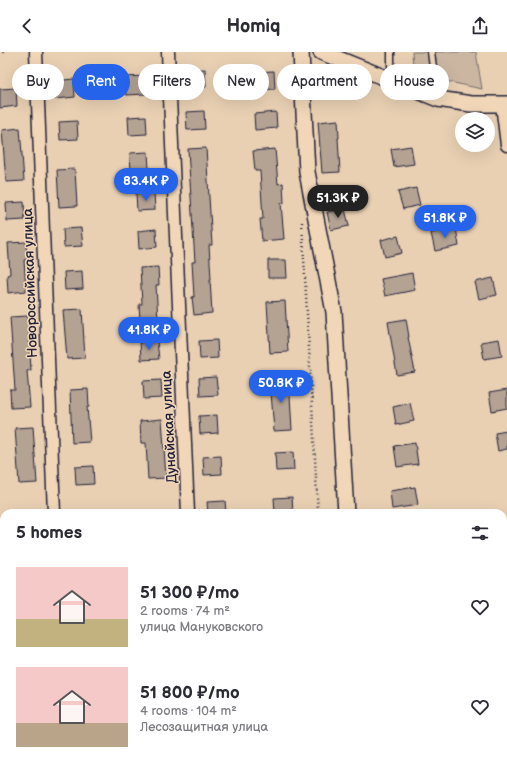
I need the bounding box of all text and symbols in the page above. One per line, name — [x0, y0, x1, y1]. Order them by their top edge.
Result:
icon: back — [16, 15, 38, 37]
icon: share — [469, 15, 491, 37]
text: Homiq — [227, 16, 280, 37]
chip: Buy — [12, 64, 64, 100]
chip: Rent — [72, 64, 130, 100]
chip: Filters — [138, 64, 205, 100]
chip: New — [213, 64, 269, 100]
chip: Apartment — [277, 64, 372, 100]
chip: House — [380, 64, 449, 100]
map controls — [455, 112, 495, 152]
button: layers — [455, 112, 495, 152]
pin: 83.4K ₽ — [109, 168, 183, 202]
text: 83.4K ₽ — [123, 173, 169, 189]
pin: 51.3K ₽ — [301, 185, 375, 219]
text: 51.3K ₽ — [316, 190, 360, 206]
pin: 51.8K ₽ — [408, 205, 482, 239]
street label: Новороссийская улица — [19, 207, 41, 358]
text: 51.8K ₽ — [423, 210, 467, 226]
pin: 41.8K ₽ — [112, 317, 186, 351]
text: 41.8K ₽ — [127, 322, 171, 338]
street label: Дунайская улица — [158, 369, 180, 484]
pin: 50.8K ₽ — [244, 370, 318, 404]
text: 50.8K ₽ — [258, 375, 304, 391]
icon: filters — [469, 522, 491, 544]
text: 5 homes — [16, 523, 82, 543]
icon: home — [48, 583, 96, 631]
text: 51 300 ₽/mo — [140, 583, 239, 603]
icon: heart — [469, 596, 491, 618]
text: 2 rooms · 74 m² — [140, 603, 230, 619]
text: улица Мануковского — [140, 619, 263, 635]
icon: home — [48, 683, 96, 731]
text: 51 800 ₽/mo — [140, 683, 240, 703]
icon: heart — [469, 696, 491, 718]
text: 4 rooms · 104 m² — [140, 703, 237, 719]
text: Лесозащитная улица — [140, 719, 268, 735]

